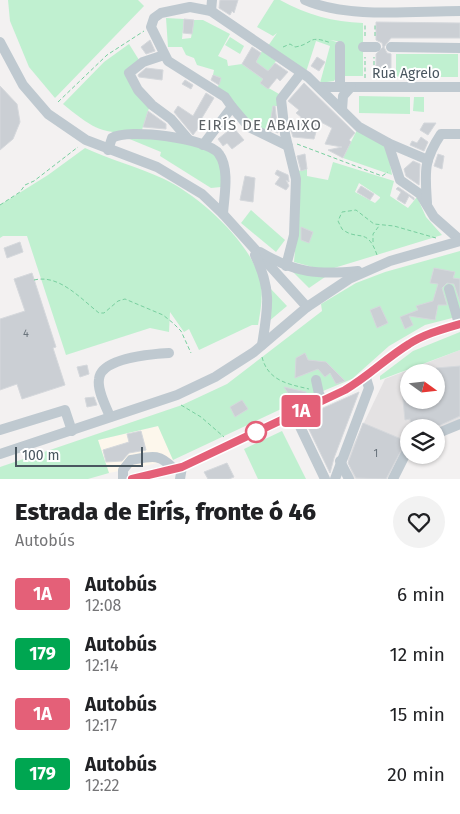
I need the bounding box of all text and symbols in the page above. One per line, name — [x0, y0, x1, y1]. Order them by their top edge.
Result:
street label: Rúa Agrelo — [372, 65, 440, 82]
district label: EIRÍS DE ABAIXO — [198, 116, 322, 134]
house number: 4 — [23, 327, 29, 340]
north arrow — [400, 364, 445, 409]
map controls — [400, 364, 445, 464]
line badge: 1A — [278, 395, 324, 427]
text: 1A — [292, 400, 310, 422]
button: layers — [400, 419, 445, 464]
unlabelled marker — [245, 421, 267, 443]
scale bar — [15, 444, 142, 467]
text: 100 m — [22, 447, 59, 464]
house number: 1 — [374, 447, 378, 460]
button: heart — [393, 496, 445, 548]
text: Estrada de Eirís, fronte ó 46 — [15, 498, 316, 526]
text: Autobús — [15, 531, 75, 550]
text: Autobús — [85, 573, 157, 596]
text: 1A — [33, 583, 52, 605]
text: 6 min — [397, 583, 445, 606]
text: 12:08 — [85, 596, 121, 615]
text: Autobús — [85, 633, 157, 656]
text: 179 — [29, 643, 56, 665]
text: 12 min — [390, 643, 445, 666]
text: 12:14 — [85, 656, 119, 675]
text: Autobús — [85, 693, 157, 716]
text: 1A — [33, 703, 52, 725]
text: 15 min — [389, 703, 445, 726]
text: 12:17 — [85, 716, 117, 735]
text: Autobús — [85, 753, 157, 776]
text: 179 — [29, 763, 56, 785]
text: 20 min — [387, 763, 445, 786]
text: 12:22 — [85, 776, 120, 795]

